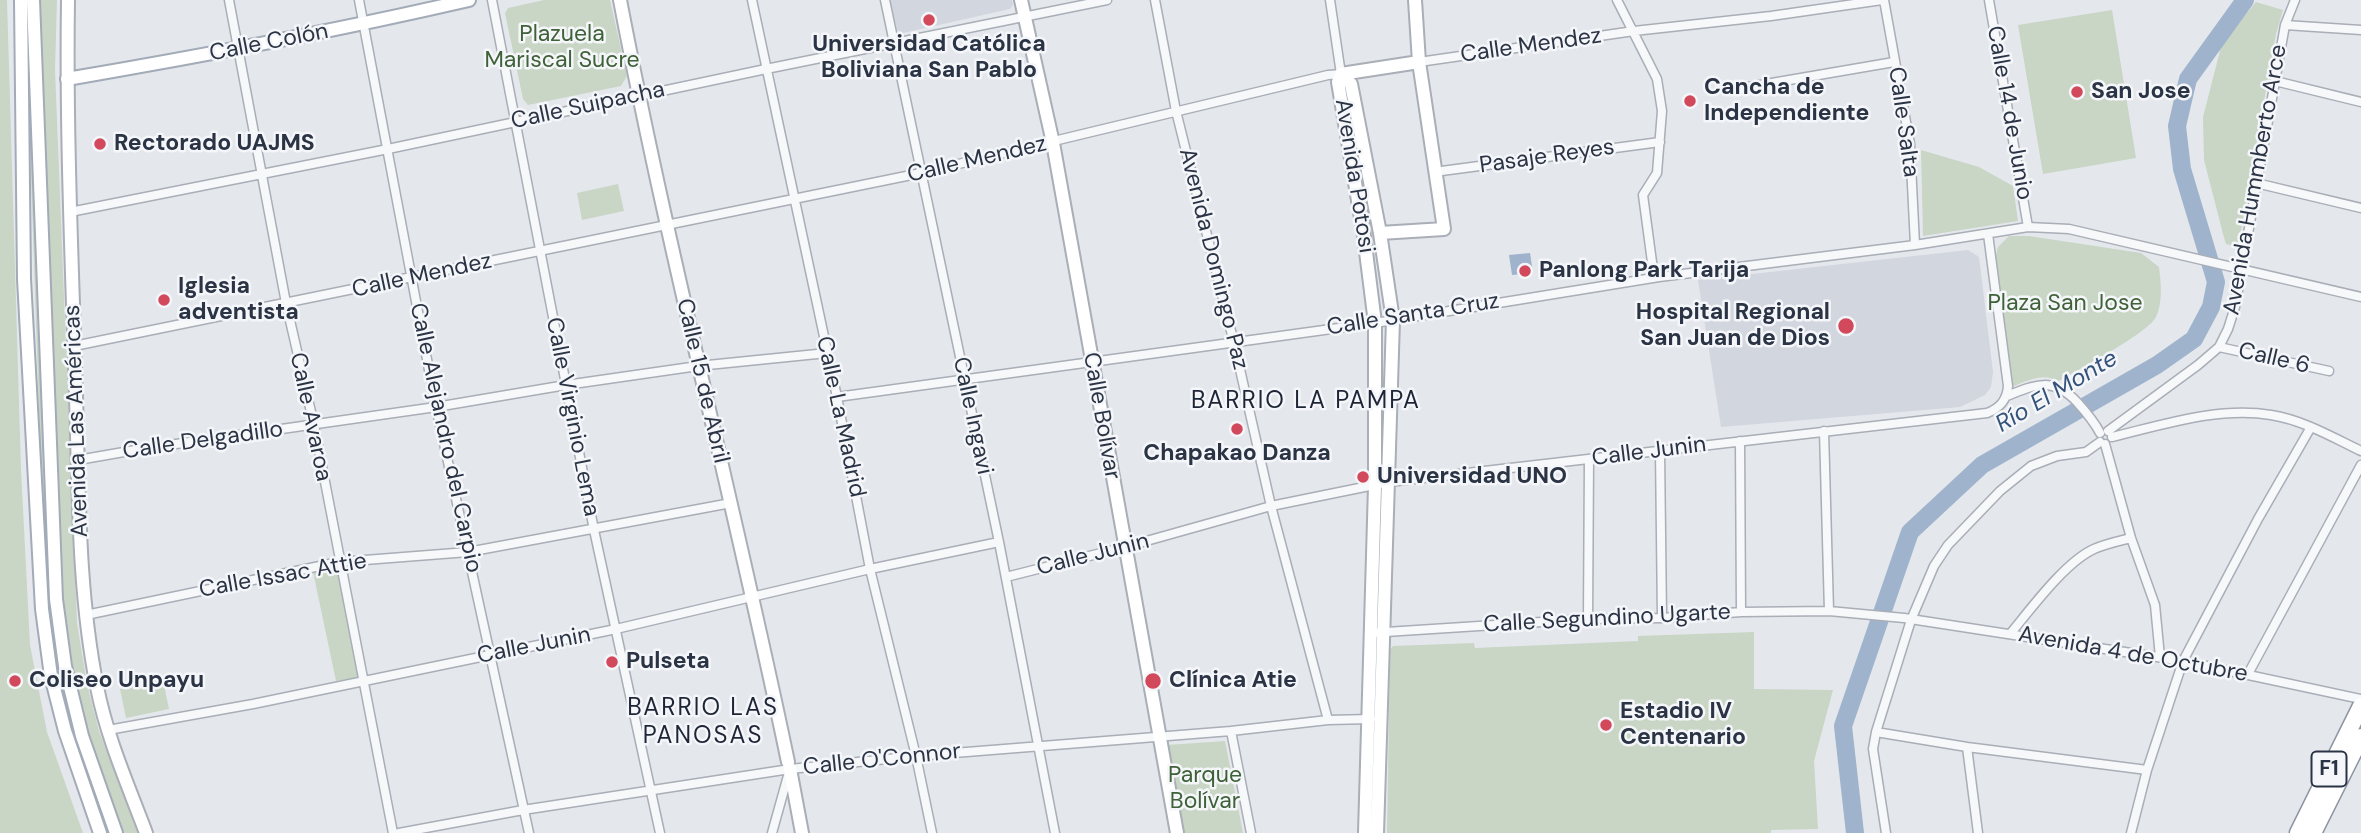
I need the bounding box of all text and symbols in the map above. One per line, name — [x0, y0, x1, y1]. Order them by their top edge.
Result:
marker: Universidad Católica Boliviana San Pablo — [921, 12, 937, 28]
street label: Calle Colón — [207, 18, 331, 68]
park label: Plazuela Mariscal Sucre — [484, 21, 640, 75]
street label: Calle Mendez — [1459, 22, 1603, 70]
street label: Calle 14 de Junio — [1980, 24, 2038, 202]
place label: Universidad Católica Boliviana San Pablo — [812, 31, 1046, 85]
street label: Avenida Hummberto Arce — [2219, 43, 2293, 317]
street label: Calle Salta — [1882, 65, 1924, 179]
place label: Cancha de Independiente — [1704, 74, 1869, 128]
street label: Calle Suipacha — [509, 76, 667, 136]
place label: San Jose — [2091, 78, 2191, 106]
marker: San Jose — [2069, 84, 2085, 100]
marker: Cancha de Independiente — [1682, 93, 1698, 109]
street label: Avenida Potosi — [1328, 97, 1380, 255]
place label: Rectorado UAJMS — [114, 130, 315, 158]
street label: Calle Mendez — [905, 131, 1049, 189]
street label: Pasaje Reyes — [1478, 134, 1616, 180]
marker: Rectorado UAJMS — [92, 136, 108, 152]
street label: Avenida Domingo Paz — [1172, 145, 1254, 373]
street label: Calle Mendez — [350, 248, 494, 304]
place label: Panlong Park Tarija — [1539, 257, 1749, 285]
marker: Panlong Park Tarija — [1517, 263, 1533, 279]
place label: Iglesia adventista — [178, 273, 299, 327]
street label: Calle Santa Cruz — [1325, 288, 1501, 342]
park label: Plaza San Jose — [1987, 290, 2143, 318]
marker: Iglesia adventista — [156, 292, 172, 308]
street label: Calle 15 de Abril — [670, 296, 734, 466]
place label: Hospital Regional San Juan de Dios — [1636, 299, 1830, 353]
street label: Calle Alejandro del Carpio — [403, 301, 487, 575]
street label: Avenida Las Américas — [59, 304, 95, 538]
street label: Calle Virginio Lema — [539, 315, 605, 519]
marker: Hospital Regional San Juan de Dios — [1836, 316, 1856, 336]
street label: Calle La Madrid — [809, 334, 871, 500]
street label: Calle 6 — [2235, 337, 2313, 381]
water label: Río El Monte — [1991, 344, 2123, 440]
street label: Calle Avaroa — [283, 350, 337, 484]
street label: Calle Bolívar — [1076, 350, 1126, 482]
street label: Calle Ingavi — [946, 355, 998, 477]
district label: BARRIO LA PAMPA — [1193, 388, 1419, 416]
street label: Calle Delgadillo — [121, 416, 285, 466]
marker: Chapakao Danza — [1229, 421, 1245, 437]
street label: Calle Junin — [1590, 431, 1708, 473]
place label: Chapakao Danza — [1143, 440, 1331, 468]
place label: Universidad UNO — [1377, 463, 1567, 491]
marker: Universidad UNO — [1355, 469, 1371, 485]
street label: Calle Junin — [1034, 528, 1152, 582]
street label: Calle Issac Attie — [197, 548, 369, 604]
street label: Calle Segundino Ugarte — [1483, 599, 1731, 639]
street label: Calle Junin — [475, 621, 593, 671]
street label: Avenida 4 de Octubre — [2016, 621, 2250, 689]
place label: Pulseta — [626, 648, 710, 676]
marker: Pulseta — [604, 654, 620, 670]
place label: Coliseo Unpayu — [29, 667, 204, 695]
place label: Clínica Atie — [1169, 667, 1297, 695]
marker: Clínica Atie — [1143, 671, 1163, 691]
marker: Coliseo Unpayu — [7, 673, 23, 689]
district label: BARRIO LAS PANOSAS — [628, 695, 778, 751]
place label: Estadio IV Centenario — [1620, 698, 1746, 752]
marker: Estadio IV Centenario — [1598, 717, 1614, 733]
street label: Calle O'Connor — [802, 738, 962, 782]
road number: F1 — [2312, 752, 2346, 786]
park label: Parque Bolívar — [1168, 762, 1242, 816]

